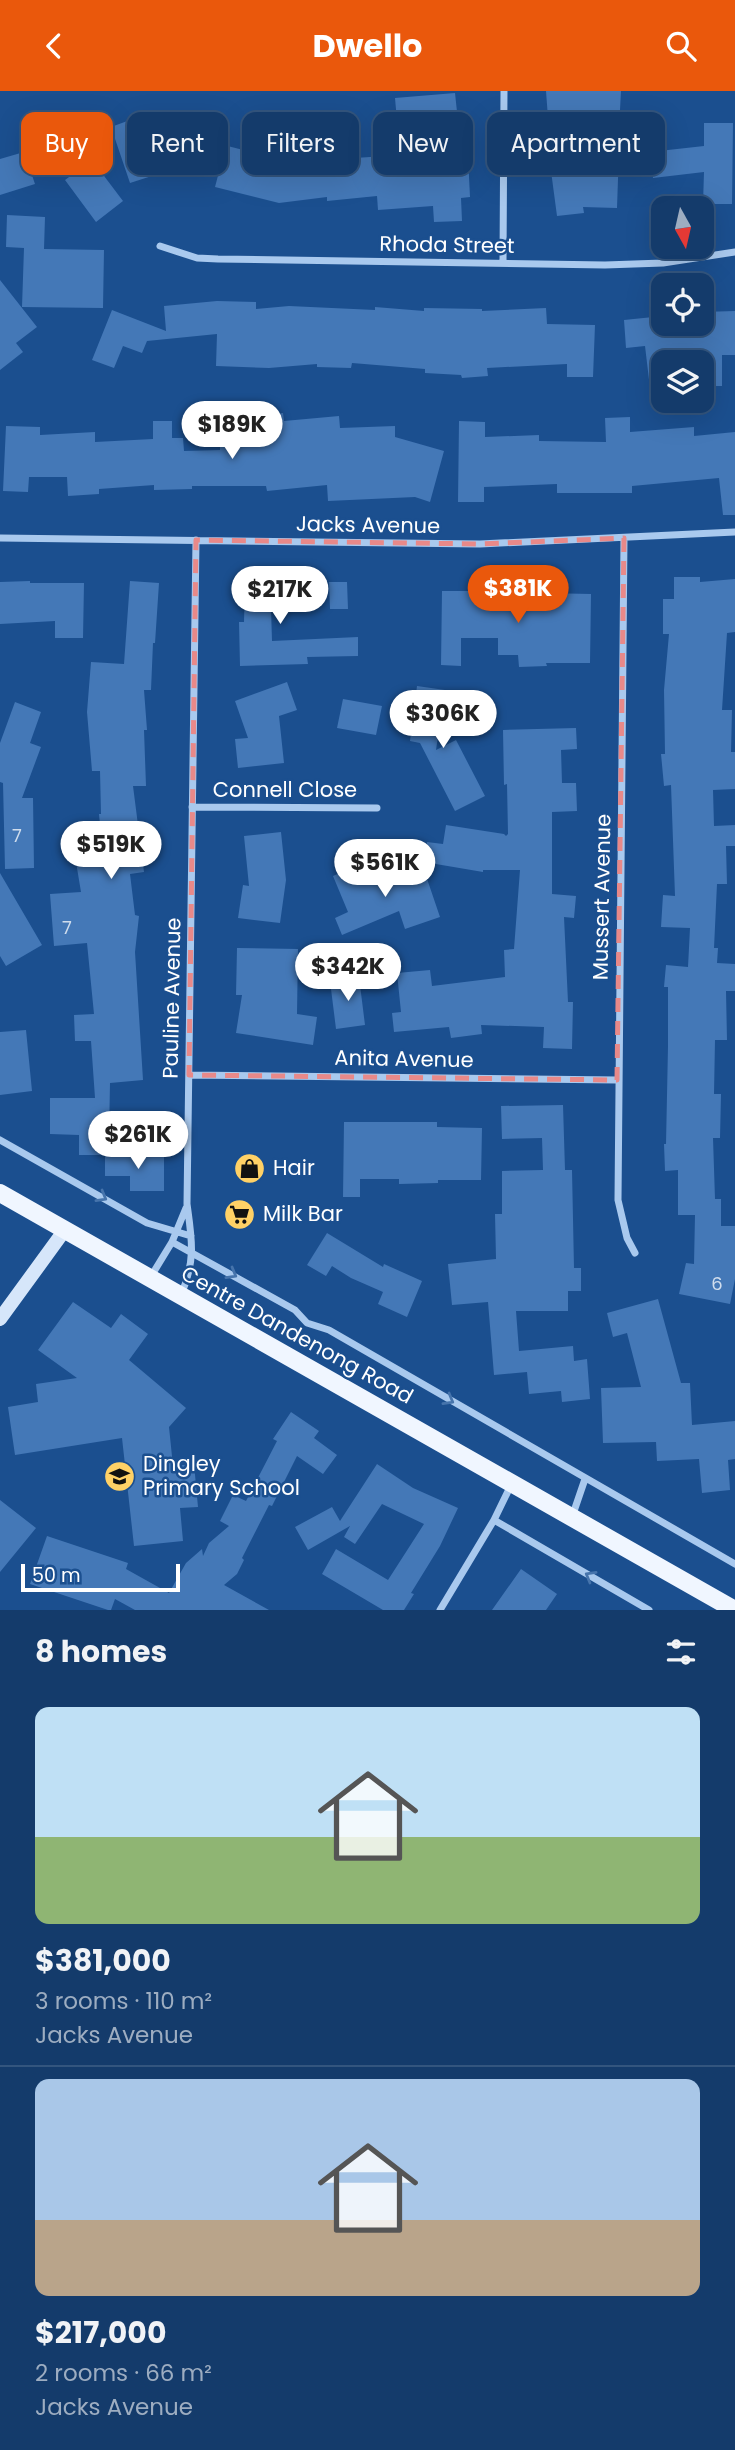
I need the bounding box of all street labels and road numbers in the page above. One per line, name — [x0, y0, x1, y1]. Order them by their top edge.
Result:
street label: Rhoda Street — [379, 229, 515, 260]
street label: Jacks Avenue — [296, 509, 440, 540]
street label: Connell Close — [213, 775, 357, 804]
street label: Mussert Avenue — [586, 814, 617, 980]
street label: Pauline Avenue — [156, 917, 187, 1079]
street label: Anita Avenue — [334, 1043, 474, 1074]
street label: Centre Dandenong Road — [176, 1259, 418, 1411]

